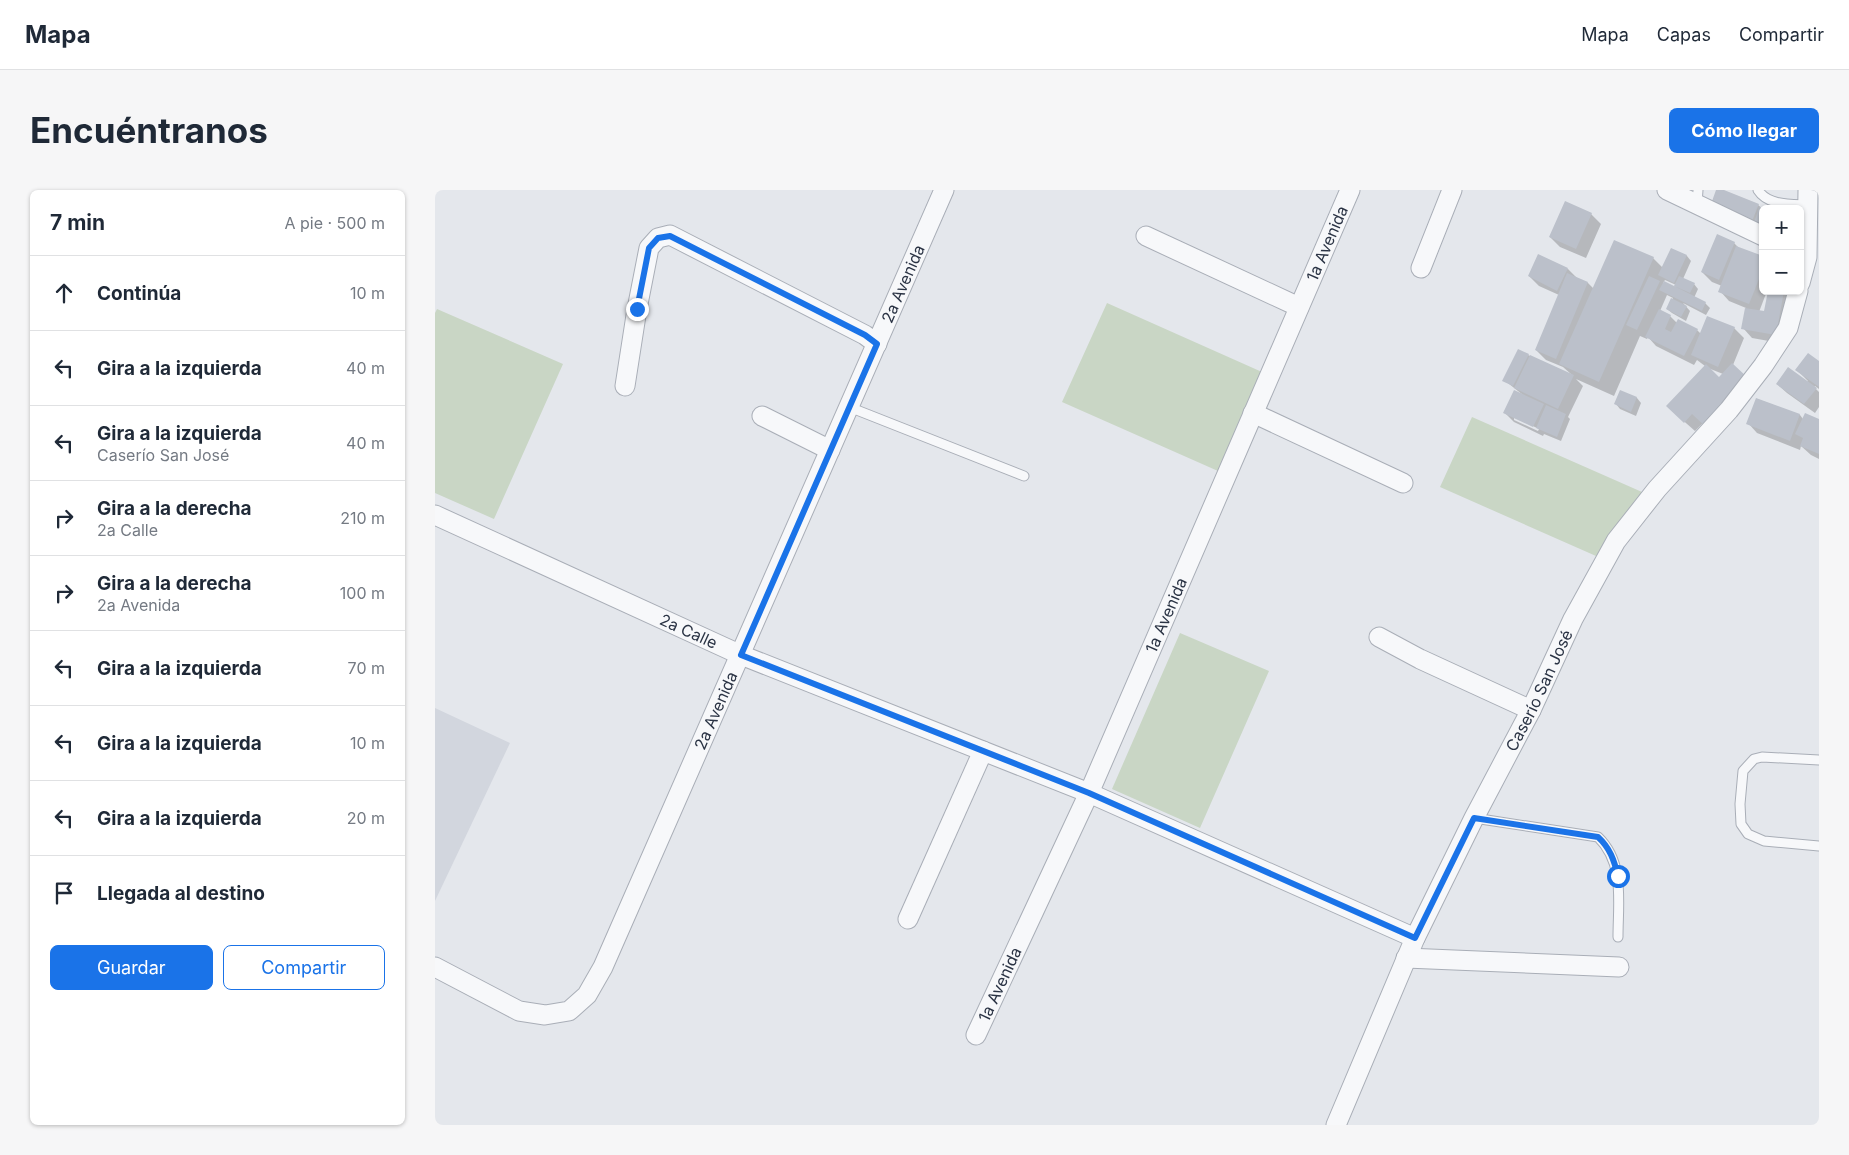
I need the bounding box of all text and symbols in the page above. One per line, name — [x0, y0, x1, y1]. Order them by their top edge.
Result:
text: Mapa — [25, 20, 91, 49]
text: Mapa — [1581, 24, 1629, 45]
text: Capas — [1657, 24, 1711, 45]
text: Compartir — [1739, 24, 1824, 45]
button: Cómo llegar — [1669, 108, 1819, 153]
text: Encuéntranos — [30, 109, 268, 151]
street label: 1a Avenida — [1302, 203, 1352, 284]
map controls — [1759, 205, 1804, 295]
button: + — [1759, 205, 1804, 250]
text: 7 min — [50, 210, 105, 235]
text: A pie · 500 m — [284, 213, 385, 233]
street label: 2a Avenida — [877, 242, 929, 326]
button: − — [1759, 250, 1804, 295]
icon: ahead — [50, 279, 78, 307]
text: Continúa — [97, 282, 181, 305]
text: 10 m — [350, 283, 385, 303]
route end — [626, 298, 649, 321]
icon: left — [50, 354, 78, 382]
text: Gira a la izquierda — [97, 357, 262, 380]
text: 40 m — [346, 358, 385, 378]
text: Gira a la izquierda — [97, 422, 262, 445]
icon: left — [50, 429, 78, 457]
text: 40 m — [346, 433, 385, 453]
text: Caserío San José — [97, 445, 229, 465]
text: Gira a la derecha — [97, 497, 252, 520]
icon: right — [50, 504, 78, 532]
text: 210 m — [340, 508, 385, 528]
text: 2a Calle — [97, 520, 158, 540]
text: Gira a la derecha — [97, 572, 252, 595]
street label: 1a Avenida — [1141, 574, 1191, 656]
icon: right — [50, 579, 78, 607]
text: 100 m — [340, 583, 385, 603]
text: 2a Avenida — [97, 595, 180, 615]
street label: 2a Calle — [657, 609, 721, 653]
street label: Caserío San José — [1501, 626, 1577, 755]
icon: left — [50, 654, 78, 682]
text: Gira a la izquierda — [97, 657, 262, 680]
text: 70 m — [348, 658, 385, 678]
street label: 2a Avenida — [690, 668, 742, 753]
icon: left — [50, 729, 78, 757]
text: Gira a la izquierda — [97, 732, 262, 755]
text: 10 m — [350, 733, 385, 753]
icon: left — [50, 804, 78, 832]
text: Gira a la izquierda — [97, 807, 262, 830]
text: 20 m — [347, 808, 385, 828]
route start — [1607, 865, 1630, 888]
icon: arrive — [50, 879, 78, 907]
text: Llegada al destino — [97, 882, 265, 905]
street label: 1a Avenida — [974, 944, 1026, 1025]
button: Guardar — [50, 945, 213, 990]
button: Compartir — [223, 945, 385, 990]

